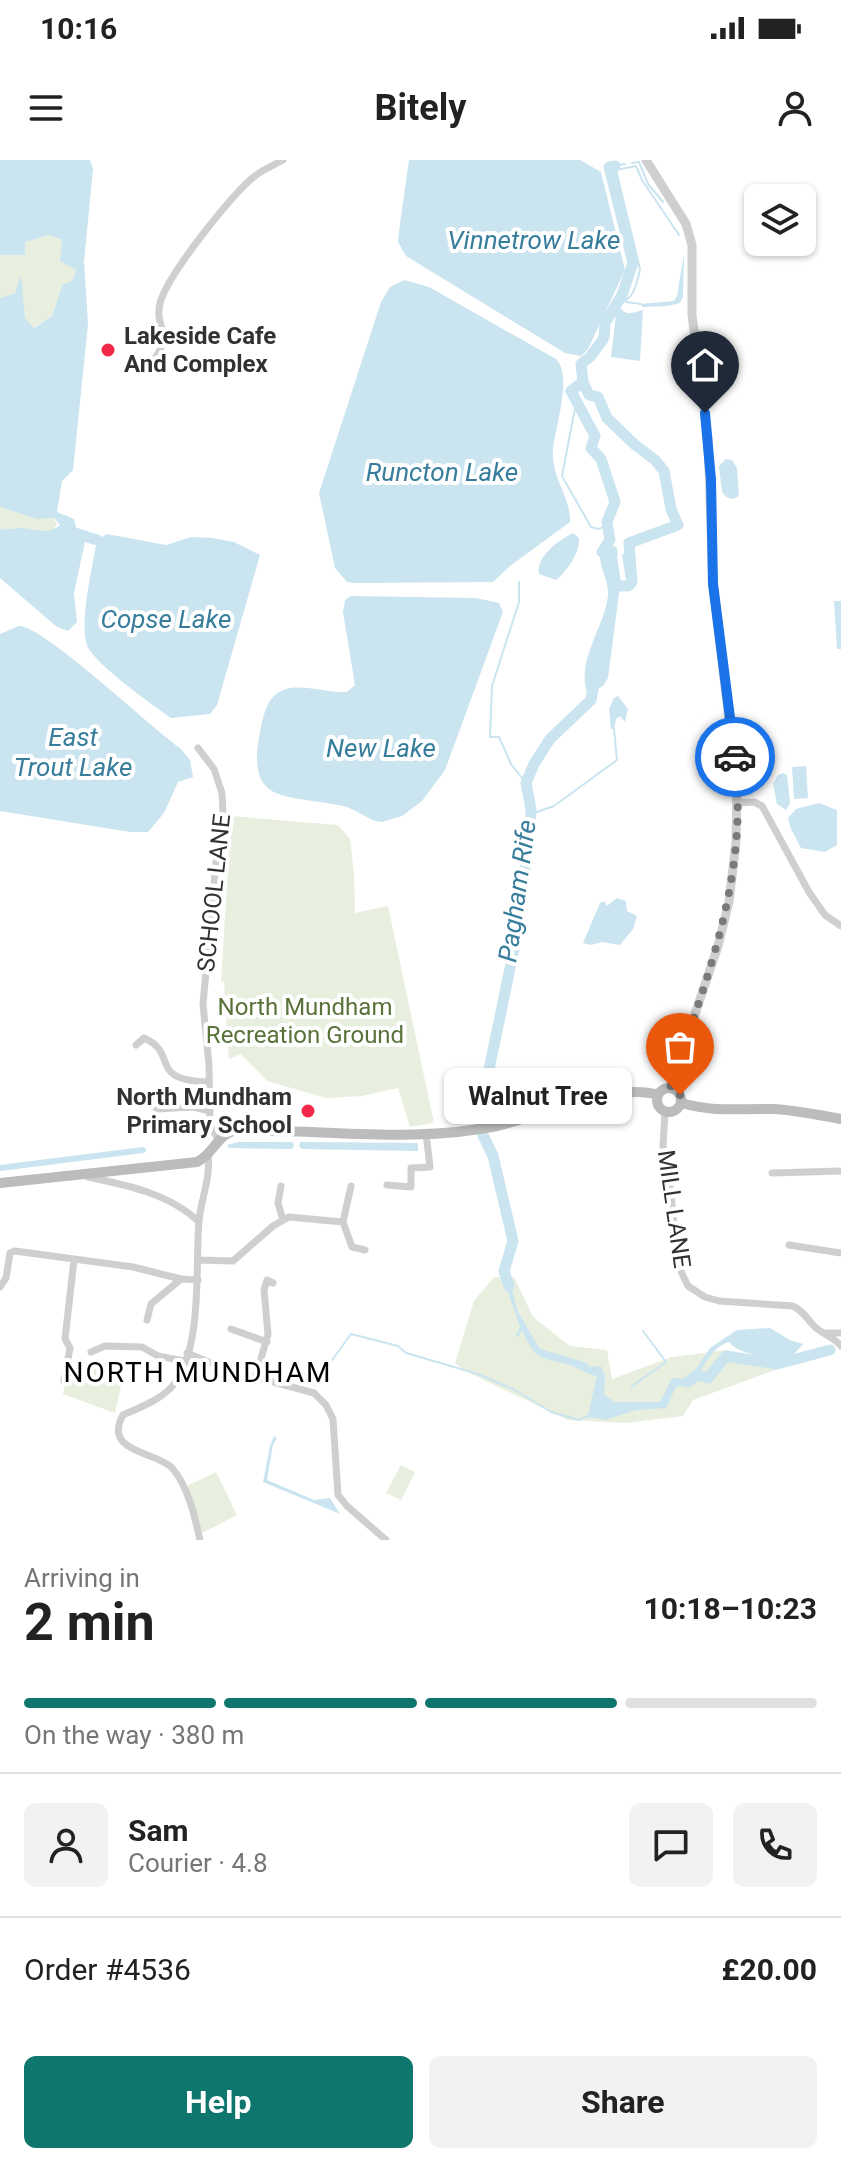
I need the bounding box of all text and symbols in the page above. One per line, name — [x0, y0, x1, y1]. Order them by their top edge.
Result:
text: 10:16 — [40, 11, 117, 46]
icon: menu — [24, 86, 68, 130]
icon: person — [773, 86, 817, 130]
text: Bitely — [375, 87, 466, 129]
map controls — [744, 184, 816, 256]
button: layers — [744, 184, 816, 256]
water label: Vinnetrow Lake — [448, 225, 620, 255]
place label: Lakeside Cafe And Complex — [124, 322, 276, 378]
pin — [671, 331, 739, 413]
marker: Lakeside Cafe And Complex — [99, 341, 117, 359]
icon: home — [683, 343, 727, 387]
water label: Runcton Lake — [366, 457, 518, 487]
water label: Copse Lake — [101, 604, 231, 634]
courier — [695, 717, 775, 797]
water label: East Trout Lake — [14, 722, 132, 782]
water label: New Lake — [326, 733, 436, 763]
icon: car — [713, 735, 757, 779]
street label: SCHOOL LANE — [192, 813, 236, 973]
water label: Pagham Rife — [492, 818, 542, 964]
park label: North Mundham Recreation Ground — [206, 993, 404, 1049]
pin — [646, 1013, 714, 1095]
icon: bag — [658, 1025, 702, 1069]
callout: Walnut Tree — [444, 1067, 632, 1123]
text: Walnut Tree — [468, 1081, 608, 1111]
place label: North Mundham Primary School — [116, 1083, 292, 1139]
marker: North Mundham Primary School — [299, 1102, 317, 1120]
street label: MILL LANE — [652, 1148, 696, 1270]
district label: NORTH MUNDHAM — [64, 1356, 332, 1389]
text: Arriving in — [24, 1563, 140, 1593]
text: 10:18–10:23 — [643, 1591, 817, 1626]
text: 2 min — [24, 1592, 155, 1653]
text: On the way · 380 m — [24, 1720, 244, 1750]
button: person — [24, 1803, 108, 1887]
button: chat — [629, 1803, 713, 1887]
button: phone — [733, 1803, 817, 1887]
text: Sam — [128, 1813, 189, 1848]
text: Courier · 4.8 — [128, 1848, 268, 1878]
text: Order #4536 — [24, 1952, 191, 1987]
text: £20.00 — [722, 1952, 817, 1987]
button: Help — [24, 2056, 413, 2148]
button: Share — [429, 2056, 817, 2148]

